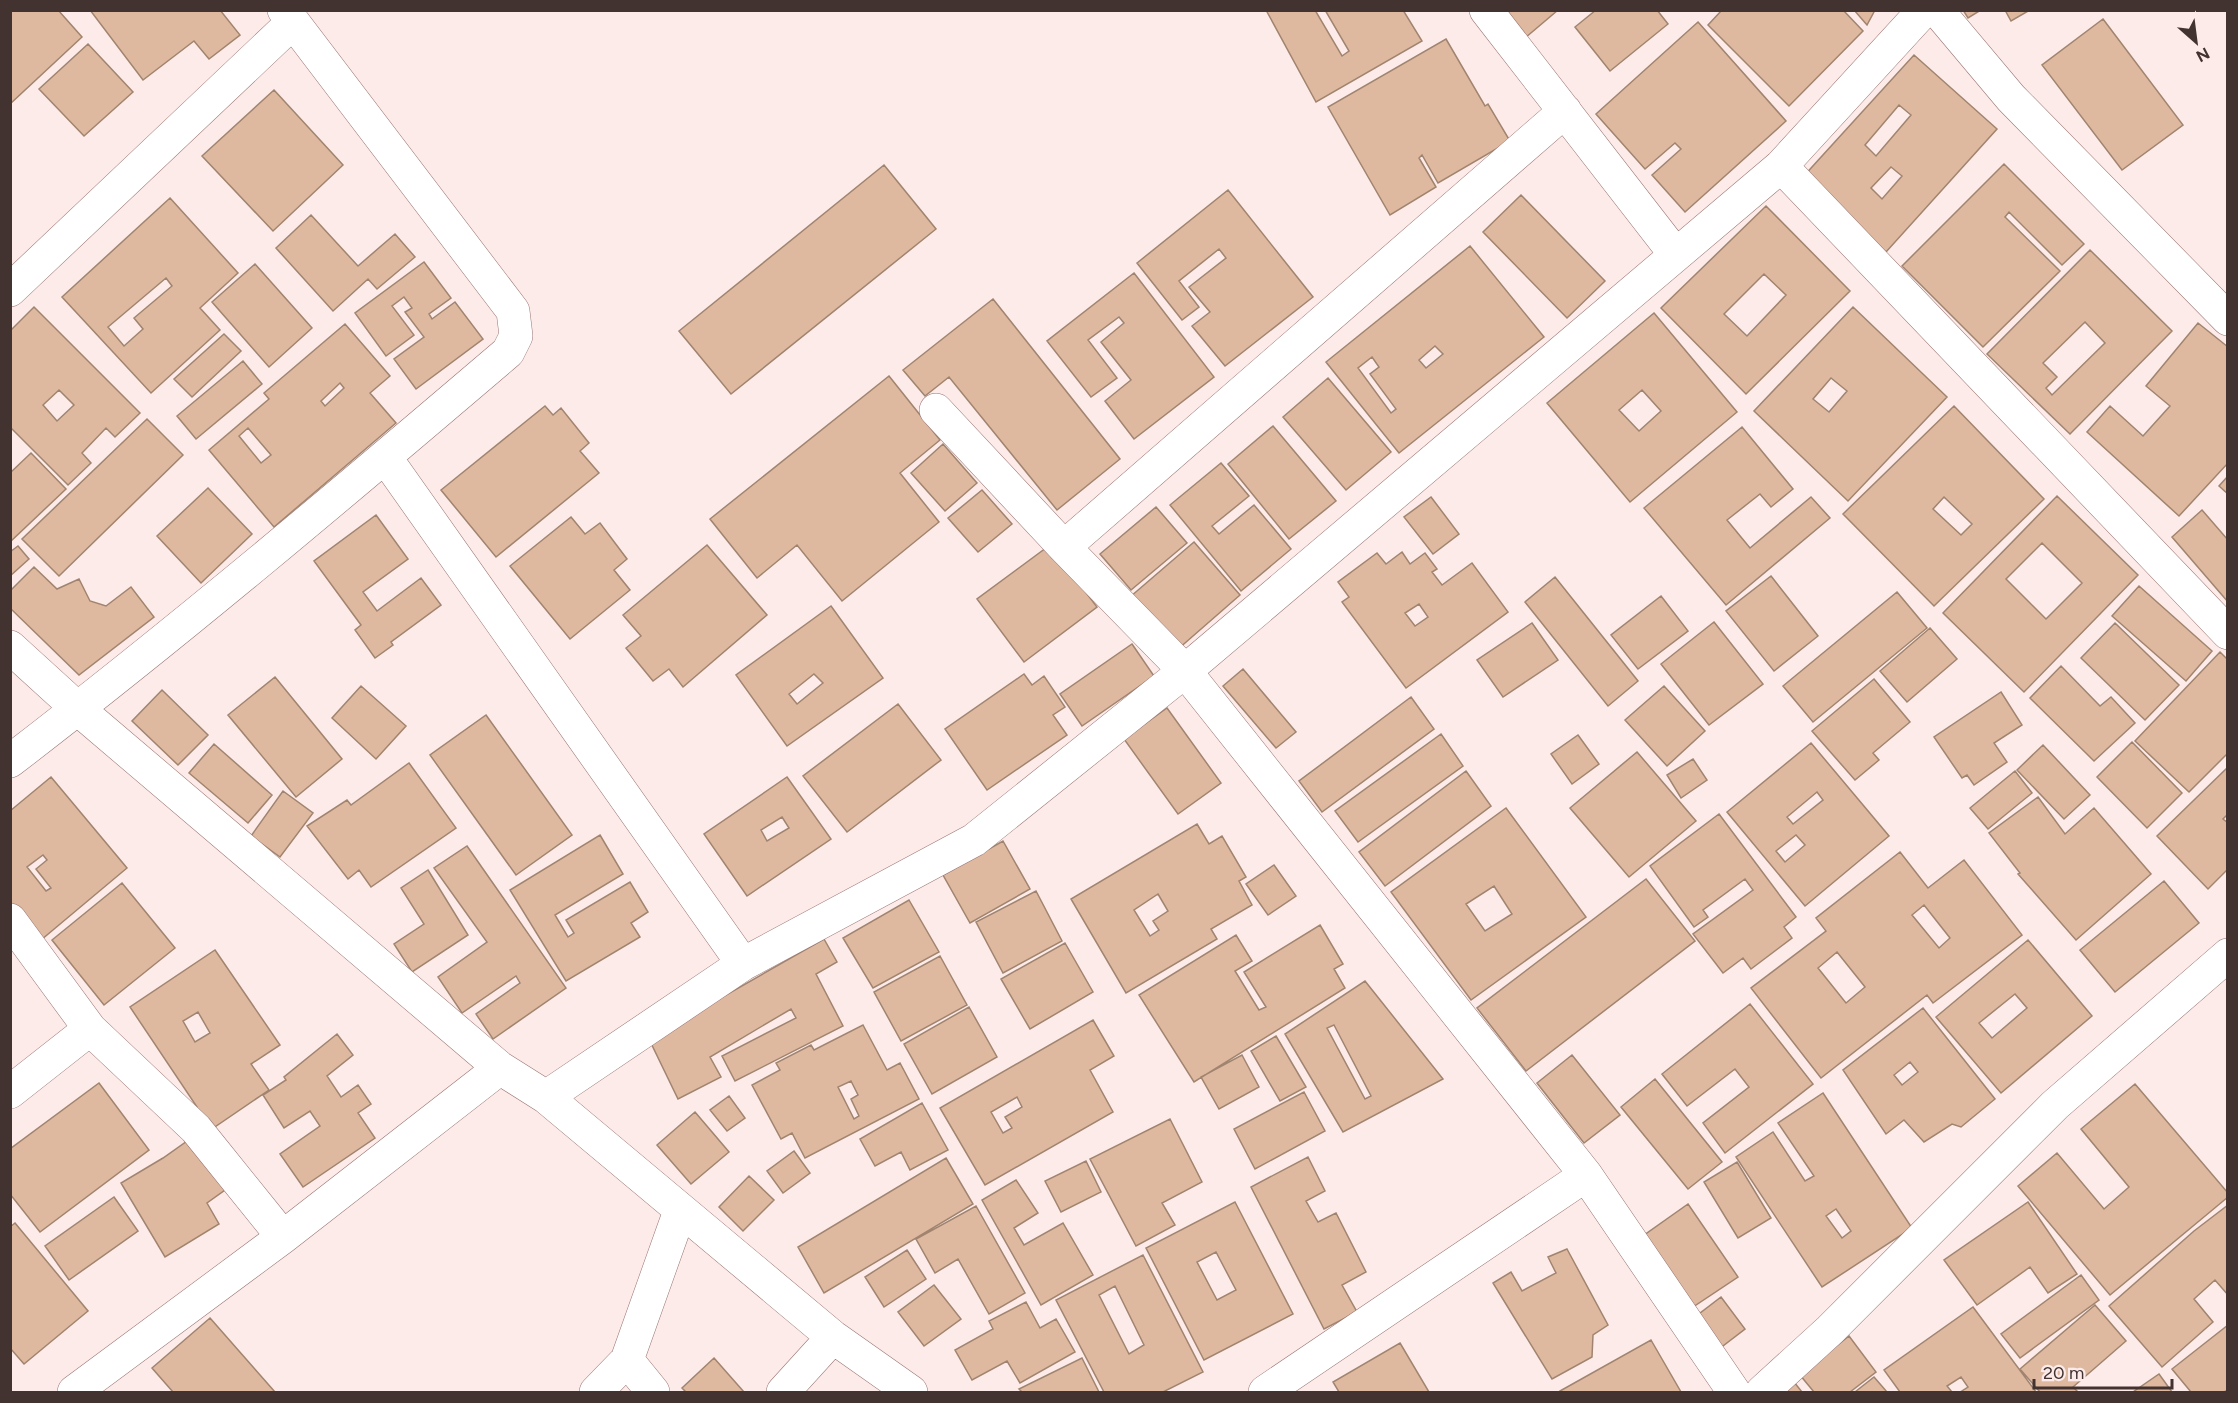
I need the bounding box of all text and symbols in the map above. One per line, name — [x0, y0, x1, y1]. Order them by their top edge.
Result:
north arrow — [2166, 12, 2226, 72]
text: N — [2193, 44, 2213, 66]
scale bar — [2034, 1352, 2172, 1390]
text: 20 m — [2043, 1362, 2084, 1384]

